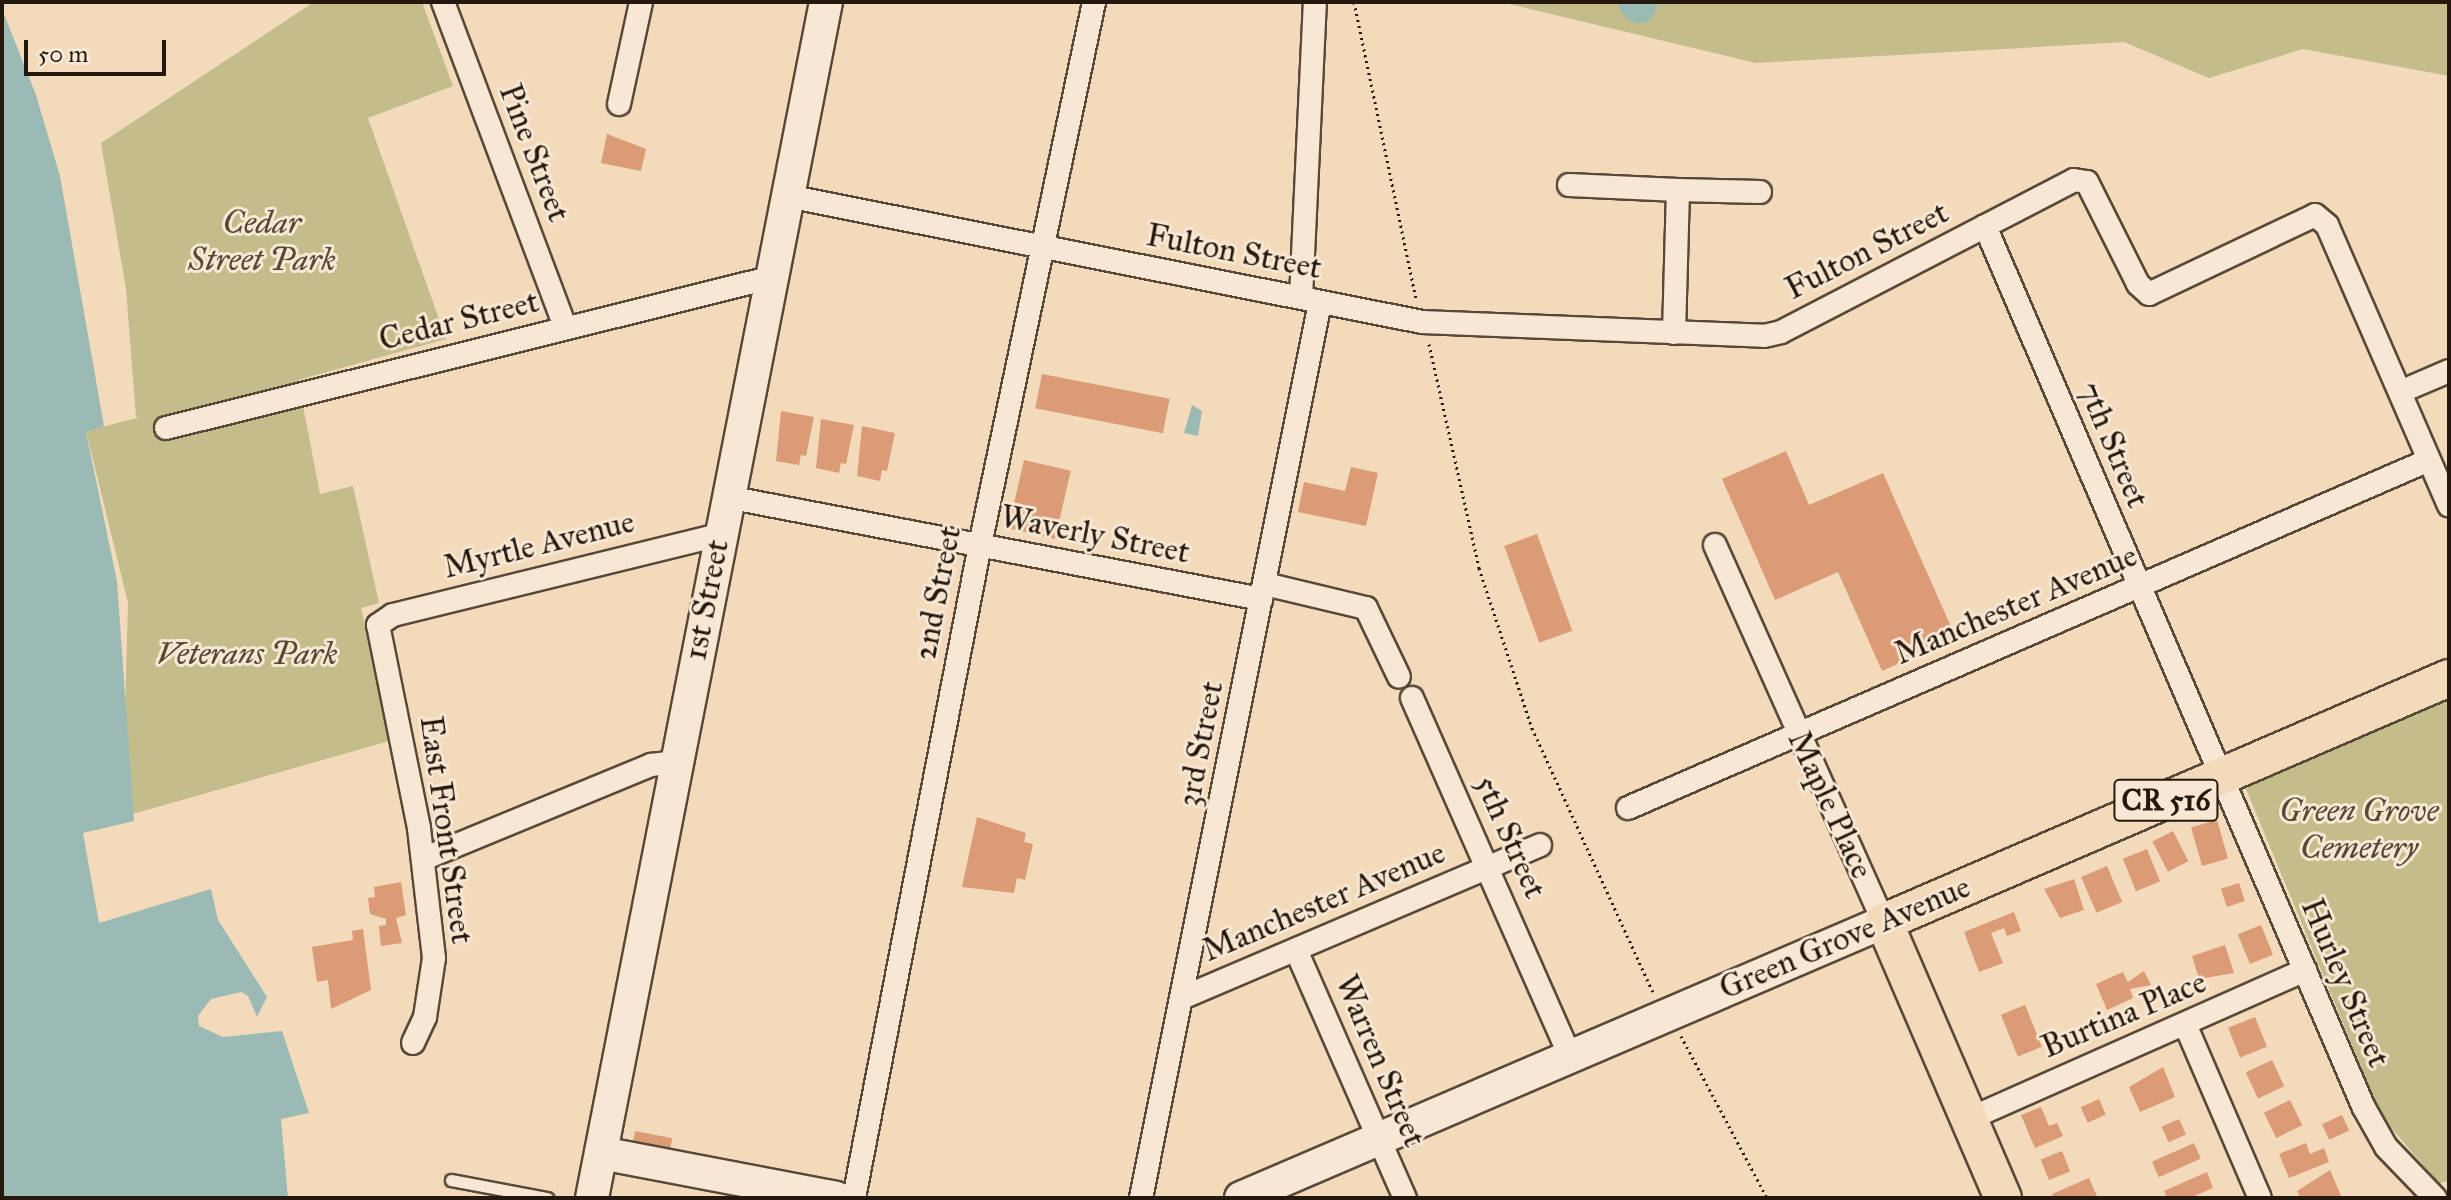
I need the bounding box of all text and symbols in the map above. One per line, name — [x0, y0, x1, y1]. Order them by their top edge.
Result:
scale bar — [28, 24, 170, 74]
text: 50 m — [38, 39, 88, 69]
street label: Pine Street — [490, 79, 578, 227]
street label: Fulton Street — [1779, 194, 1955, 308]
park label: Cedar Street Park — [188, 205, 336, 280]
street label: Fulton Street — [1143, 216, 1325, 288]
street label: Cedar Street — [375, 283, 543, 359]
street label: 7th Street — [2069, 376, 2157, 514]
street label: Waverly Street — [997, 498, 1193, 572]
street label: Myrtle Avenue — [440, 503, 638, 587]
street label: 2nd Street — [906, 523, 970, 663]
street label: 1st Street — [677, 536, 737, 664]
street label: Manchester Avenue — [1889, 537, 2143, 673]
park label: Veterans Park — [157, 635, 337, 673]
street label: 3rd Street — [1170, 678, 1232, 810]
street label: East Front Street — [411, 714, 481, 946]
street label: Maple Place — [1779, 725, 1881, 885]
street label: 5th Street — [1466, 770, 1554, 904]
road number: CR 516 — [2112, 774, 2220, 826]
park label: Green Grove Cemetery — [2279, 793, 2439, 868]
street label: Manchester Avenue — [1197, 834, 1451, 970]
street label: Green Grove Avenue — [1714, 868, 1976, 1008]
street label: Hurley Street — [2292, 893, 2398, 1073]
street label: Burtina Place — [2036, 963, 2212, 1067]
street label: Warren Street — [1327, 969, 1433, 1153]

